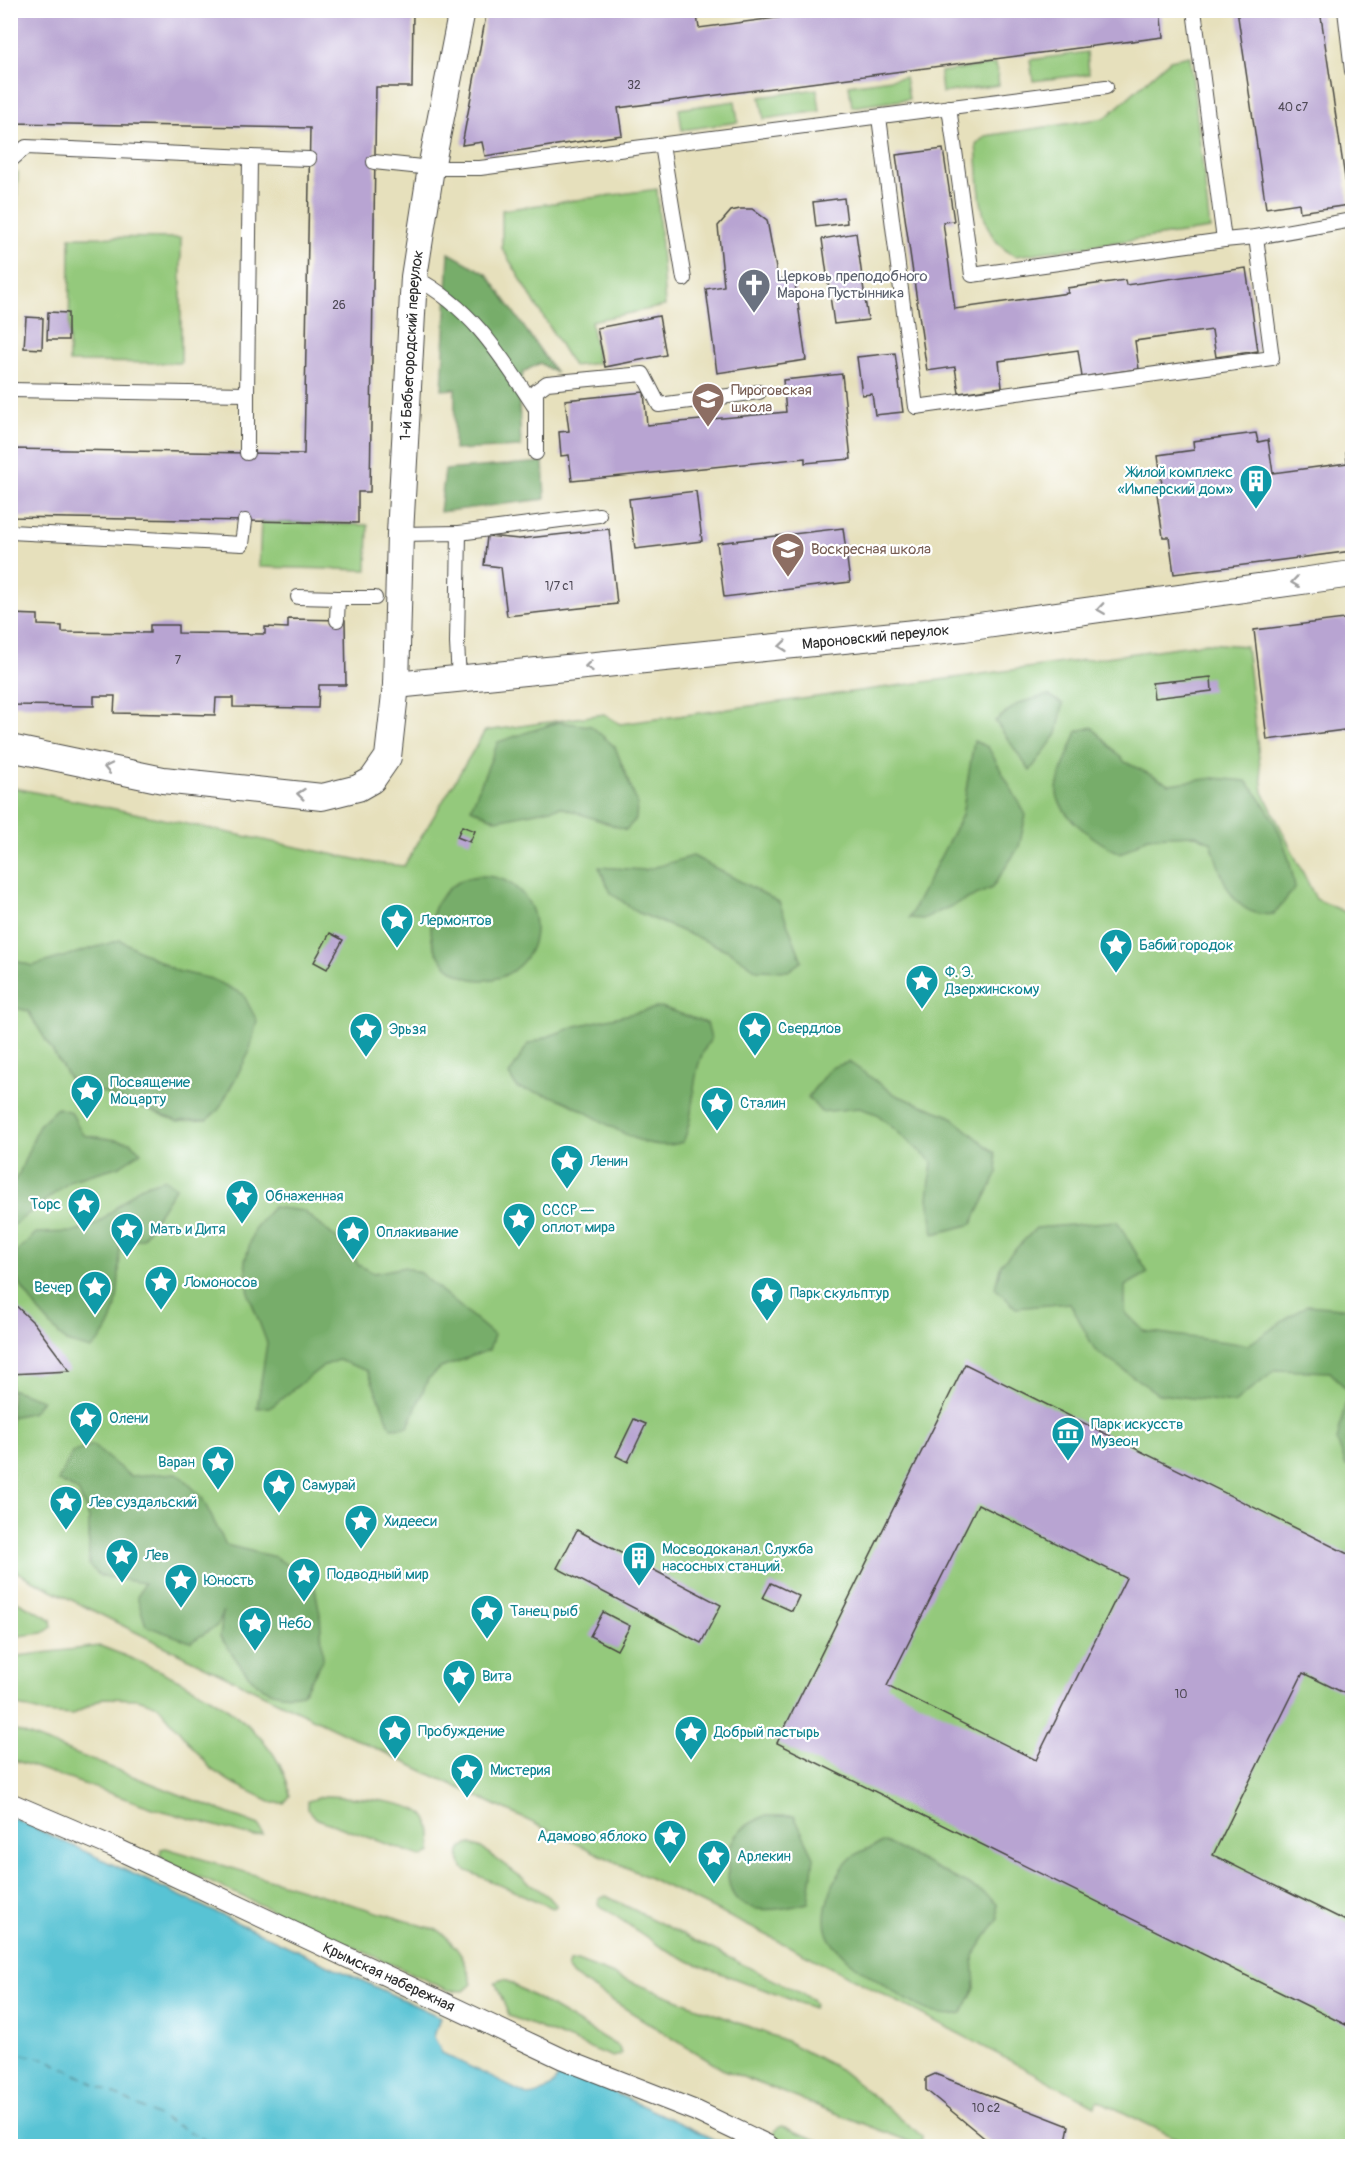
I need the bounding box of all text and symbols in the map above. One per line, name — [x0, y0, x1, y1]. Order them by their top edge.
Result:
house number: 32 — [627, 78, 641, 93]
house number: 40 с7 — [1278, 100, 1309, 115]
street label: 1-й Бабьегородский переулок — [396, 249, 428, 441]
church icon: Церковь преподобного Марона Пустынника — [736, 267, 772, 314]
place label: Церковь преподобного Марона Пустынника — [777, 267, 928, 303]
house number: 26 — [332, 298, 346, 313]
school or university icon: Пироговская школа — [690, 381, 726, 428]
place label: Пироговская школа — [731, 381, 812, 417]
place label: Жилой комплекс «Имперский дом» — [1118, 463, 1233, 499]
building icon: Жилой комплекс «Имперский дом» — [1238, 463, 1274, 510]
school or university icon: Воскресная школа — [770, 531, 806, 578]
place label: Воскресная школа — [811, 540, 931, 559]
one-way arrow — [1290, 576, 1299, 588]
house number: 1/7 с1 — [545, 579, 573, 594]
one-way arrow — [1097, 602, 1106, 614]
street label: Мароновский переулок — [801, 620, 950, 654]
one-way arrow — [778, 639, 787, 652]
house number: 7 — [175, 653, 182, 668]
one-way arrow — [584, 659, 593, 672]
one-way arrow — [103, 762, 113, 775]
one-way arrow — [296, 788, 305, 801]
place icon: Лермонтов — [379, 902, 415, 949]
place label: Лермонтов — [419, 911, 492, 930]
place icon: Бабий городок — [1098, 927, 1134, 974]
place label: Бабий городок — [1139, 936, 1234, 955]
place icon: Ф. Э. Дзержинскому — [904, 963, 940, 1010]
place label: Ф. Э. Дзержинскому — [944, 963, 1040, 999]
place icon: Свердлов — [737, 1010, 773, 1057]
place icon: Эрьзя — [348, 1011, 384, 1058]
place label: Свердлов — [778, 1019, 841, 1038]
place label: Эрьзя — [389, 1020, 426, 1039]
place icon: Посвящение Моцарту — [69, 1073, 105, 1120]
place label: Посвящение Моцарту — [110, 1073, 191, 1109]
place icon: Сталин — [699, 1085, 735, 1132]
place label: Сталин — [740, 1094, 786, 1113]
place icon: Ленин — [549, 1143, 585, 1190]
place label: Ленин — [589, 1152, 628, 1171]
place icon: Обнаженная — [224, 1178, 260, 1225]
place icon: Торс — [66, 1186, 102, 1233]
place label: Обнаженная — [265, 1187, 344, 1206]
place label: Торс — [30, 1195, 61, 1214]
place icon: СССР — оплот мира — [501, 1201, 537, 1248]
place label: СССР — оплот мира — [542, 1201, 615, 1237]
place icon: Мать и Дитя — [109, 1211, 145, 1258]
place icon: Оплакивание — [335, 1214, 371, 1261]
place label: Мать и Дитя — [150, 1220, 226, 1239]
place label: Оплакивание — [376, 1223, 459, 1242]
place icon: Ломоносов — [143, 1264, 179, 1311]
place icon: Вечер — [77, 1269, 113, 1316]
place label: Ломоносов — [183, 1273, 258, 1292]
place icon: Парк скульптур — [749, 1275, 785, 1322]
place label: Вечер — [34, 1278, 72, 1297]
place label: Парк скульптур — [790, 1284, 889, 1303]
place icon: Олени — [68, 1400, 104, 1447]
place label: Олени — [109, 1409, 148, 1428]
museum icon: Парк искусств Музеон — [1050, 1415, 1086, 1462]
place label: Парк искусств Музеон — [1091, 1415, 1183, 1451]
place icon: Варан — [200, 1444, 236, 1491]
place label: Варан — [158, 1453, 195, 1472]
place icon: Самурай — [261, 1467, 297, 1514]
place label: Самурай — [302, 1476, 356, 1495]
place icon: Лев суздальский — [48, 1484, 84, 1531]
place label: Лев суздальский — [88, 1493, 197, 1512]
place icon: Хидееси — [343, 1503, 379, 1550]
place label: Хидееси — [384, 1512, 437, 1531]
place icon: Лев — [104, 1537, 140, 1584]
building icon: Мосводоканал. Служба насосных станций. — [621, 1540, 657, 1587]
place label: Мосводоканал. Служба насосных станций. — [662, 1540, 813, 1576]
place label: Лев — [144, 1546, 169, 1565]
place icon: Подводный мир — [286, 1556, 322, 1603]
place icon: Юность — [163, 1562, 199, 1609]
place label: Подводный мир — [327, 1565, 429, 1584]
place label: Юность — [204, 1571, 254, 1590]
place icon: Танец рыб — [469, 1593, 505, 1640]
place label: Танец рыб — [510, 1602, 579, 1621]
place icon: Небо — [237, 1605, 273, 1652]
place label: Небо — [278, 1614, 312, 1633]
place icon: Вита — [441, 1658, 477, 1705]
place label: Вита — [482, 1667, 512, 1686]
house number: 10 — [1175, 1687, 1187, 1702]
place icon: Пробуждение — [377, 1713, 413, 1760]
place icon: Добрый пастырь — [673, 1714, 709, 1761]
place label: Пробуждение — [418, 1722, 505, 1741]
place label: Добрый пастырь — [713, 1723, 820, 1742]
place icon: Мистерия — [449, 1752, 485, 1799]
place label: Мистерия — [490, 1761, 551, 1780]
place icon: Адамово яблоко — [652, 1818, 688, 1865]
place label: Адамово яблоко — [537, 1827, 647, 1846]
place icon: Арлекин — [696, 1838, 732, 1885]
place label: Арлекин — [737, 1847, 791, 1866]
street label: Крымская набережная — [320, 1938, 458, 2016]
house number: 10 с2 — [972, 2101, 1000, 2116]

